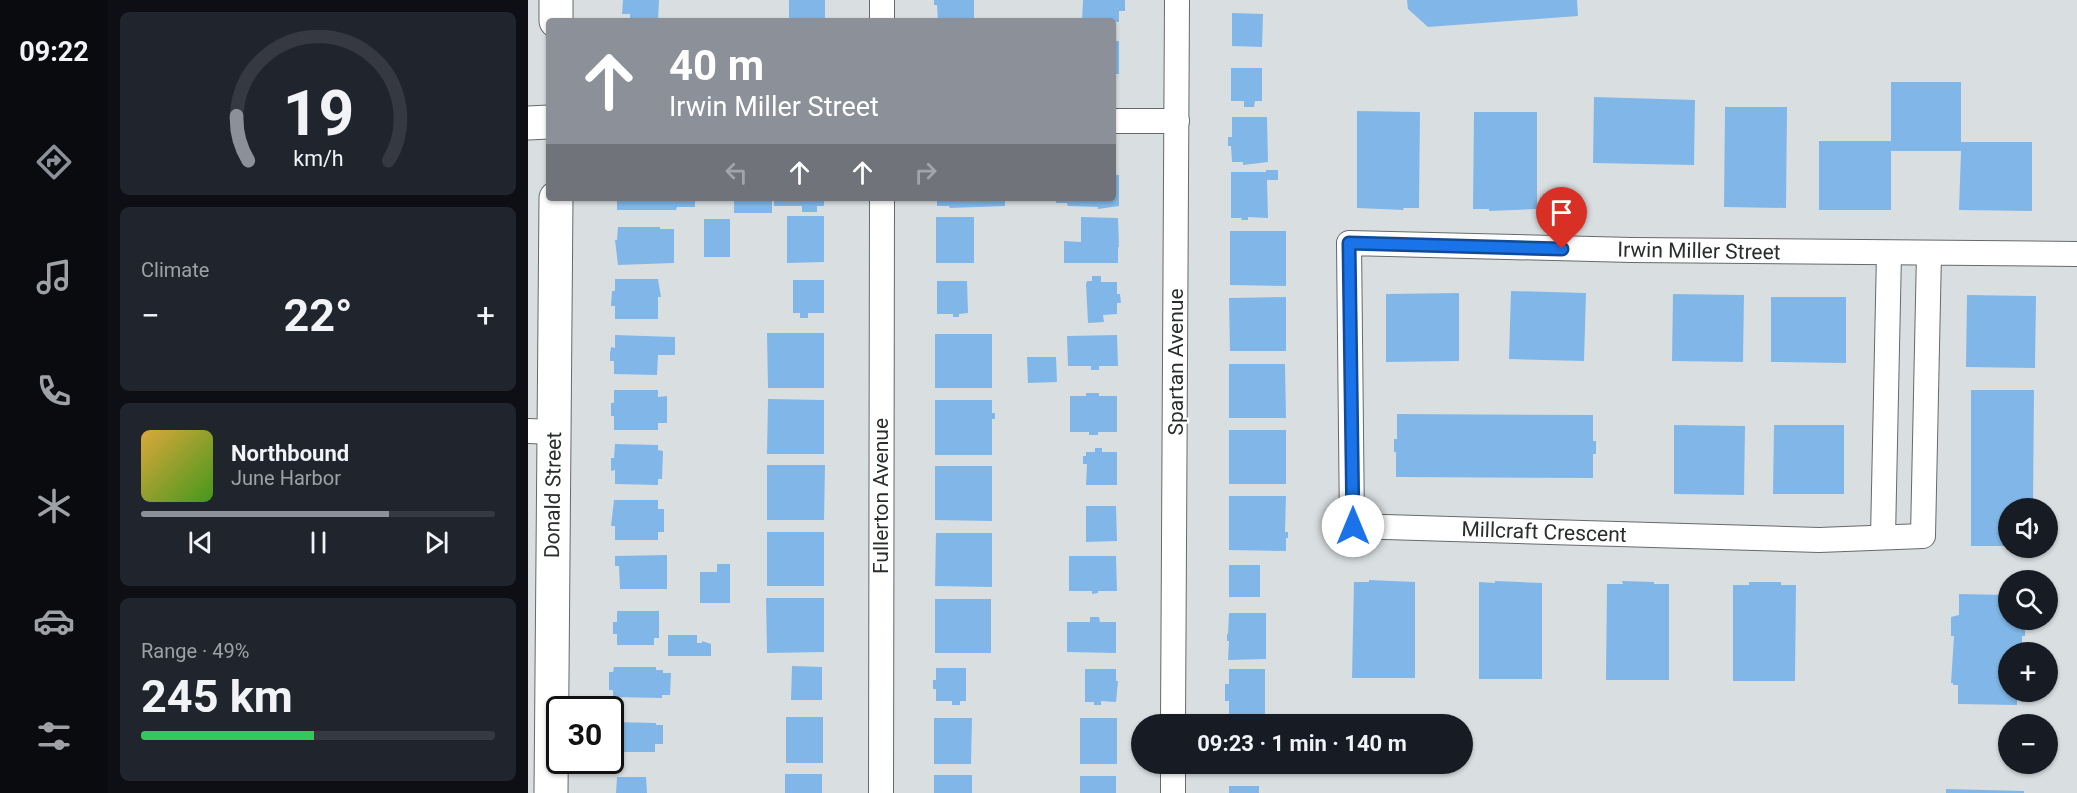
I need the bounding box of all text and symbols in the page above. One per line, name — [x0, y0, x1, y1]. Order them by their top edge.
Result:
text: 09:22 — [19, 36, 89, 68]
text: 40 m — [669, 41, 764, 90]
icon: ahead — [570, 42, 648, 120]
text: 19 — [282, 77, 354, 150]
text: Irwin Miller Street — [669, 91, 879, 123]
icon: directions — [33, 141, 75, 183]
text: km/h — [293, 146, 343, 171]
icon: left — [720, 156, 753, 189]
icon: ahead — [783, 156, 816, 189]
icon: ahead — [846, 156, 879, 189]
icon: right — [909, 156, 942, 189]
pin — [1536, 187, 1587, 249]
icon: arrive — [1545, 196, 1578, 229]
street label: Irwin Miller Street — [1617, 238, 1781, 264]
icon: music — [33, 256, 75, 298]
text: Climate — [141, 258, 209, 282]
street label: Spartan Avenue — [1164, 288, 1188, 436]
text: 22° — [283, 289, 353, 342]
text: − — [141, 296, 160, 335]
text: + — [476, 296, 495, 335]
icon: phone — [33, 370, 75, 412]
street label: Fullerton Avenue — [869, 418, 893, 574]
street label: Donald Street — [540, 432, 566, 558]
text: Northbound — [231, 441, 349, 466]
text: June Harbor — [231, 466, 341, 490]
icon: climate — [33, 485, 75, 527]
position arrow — [1321, 494, 1385, 558]
map controls — [1998, 498, 2058, 774]
button: sound — [1998, 498, 2058, 558]
street label: Millcraft Crescent — [1461, 517, 1627, 547]
icon: previous — [184, 526, 217, 559]
icon: pause — [302, 526, 335, 559]
icon: next — [420, 526, 453, 559]
button: search — [1998, 570, 2058, 630]
icon: car — [33, 600, 75, 642]
text: Range · 49% — [141, 639, 249, 663]
button: + — [1998, 642, 2058, 702]
text: 245 km — [141, 670, 293, 723]
speed limit sign: 30 — [546, 696, 624, 774]
button: − — [1998, 714, 2058, 774]
icon: filters — [33, 715, 75, 757]
text: 09:23 · 1 min · 140 m — [1197, 731, 1407, 756]

